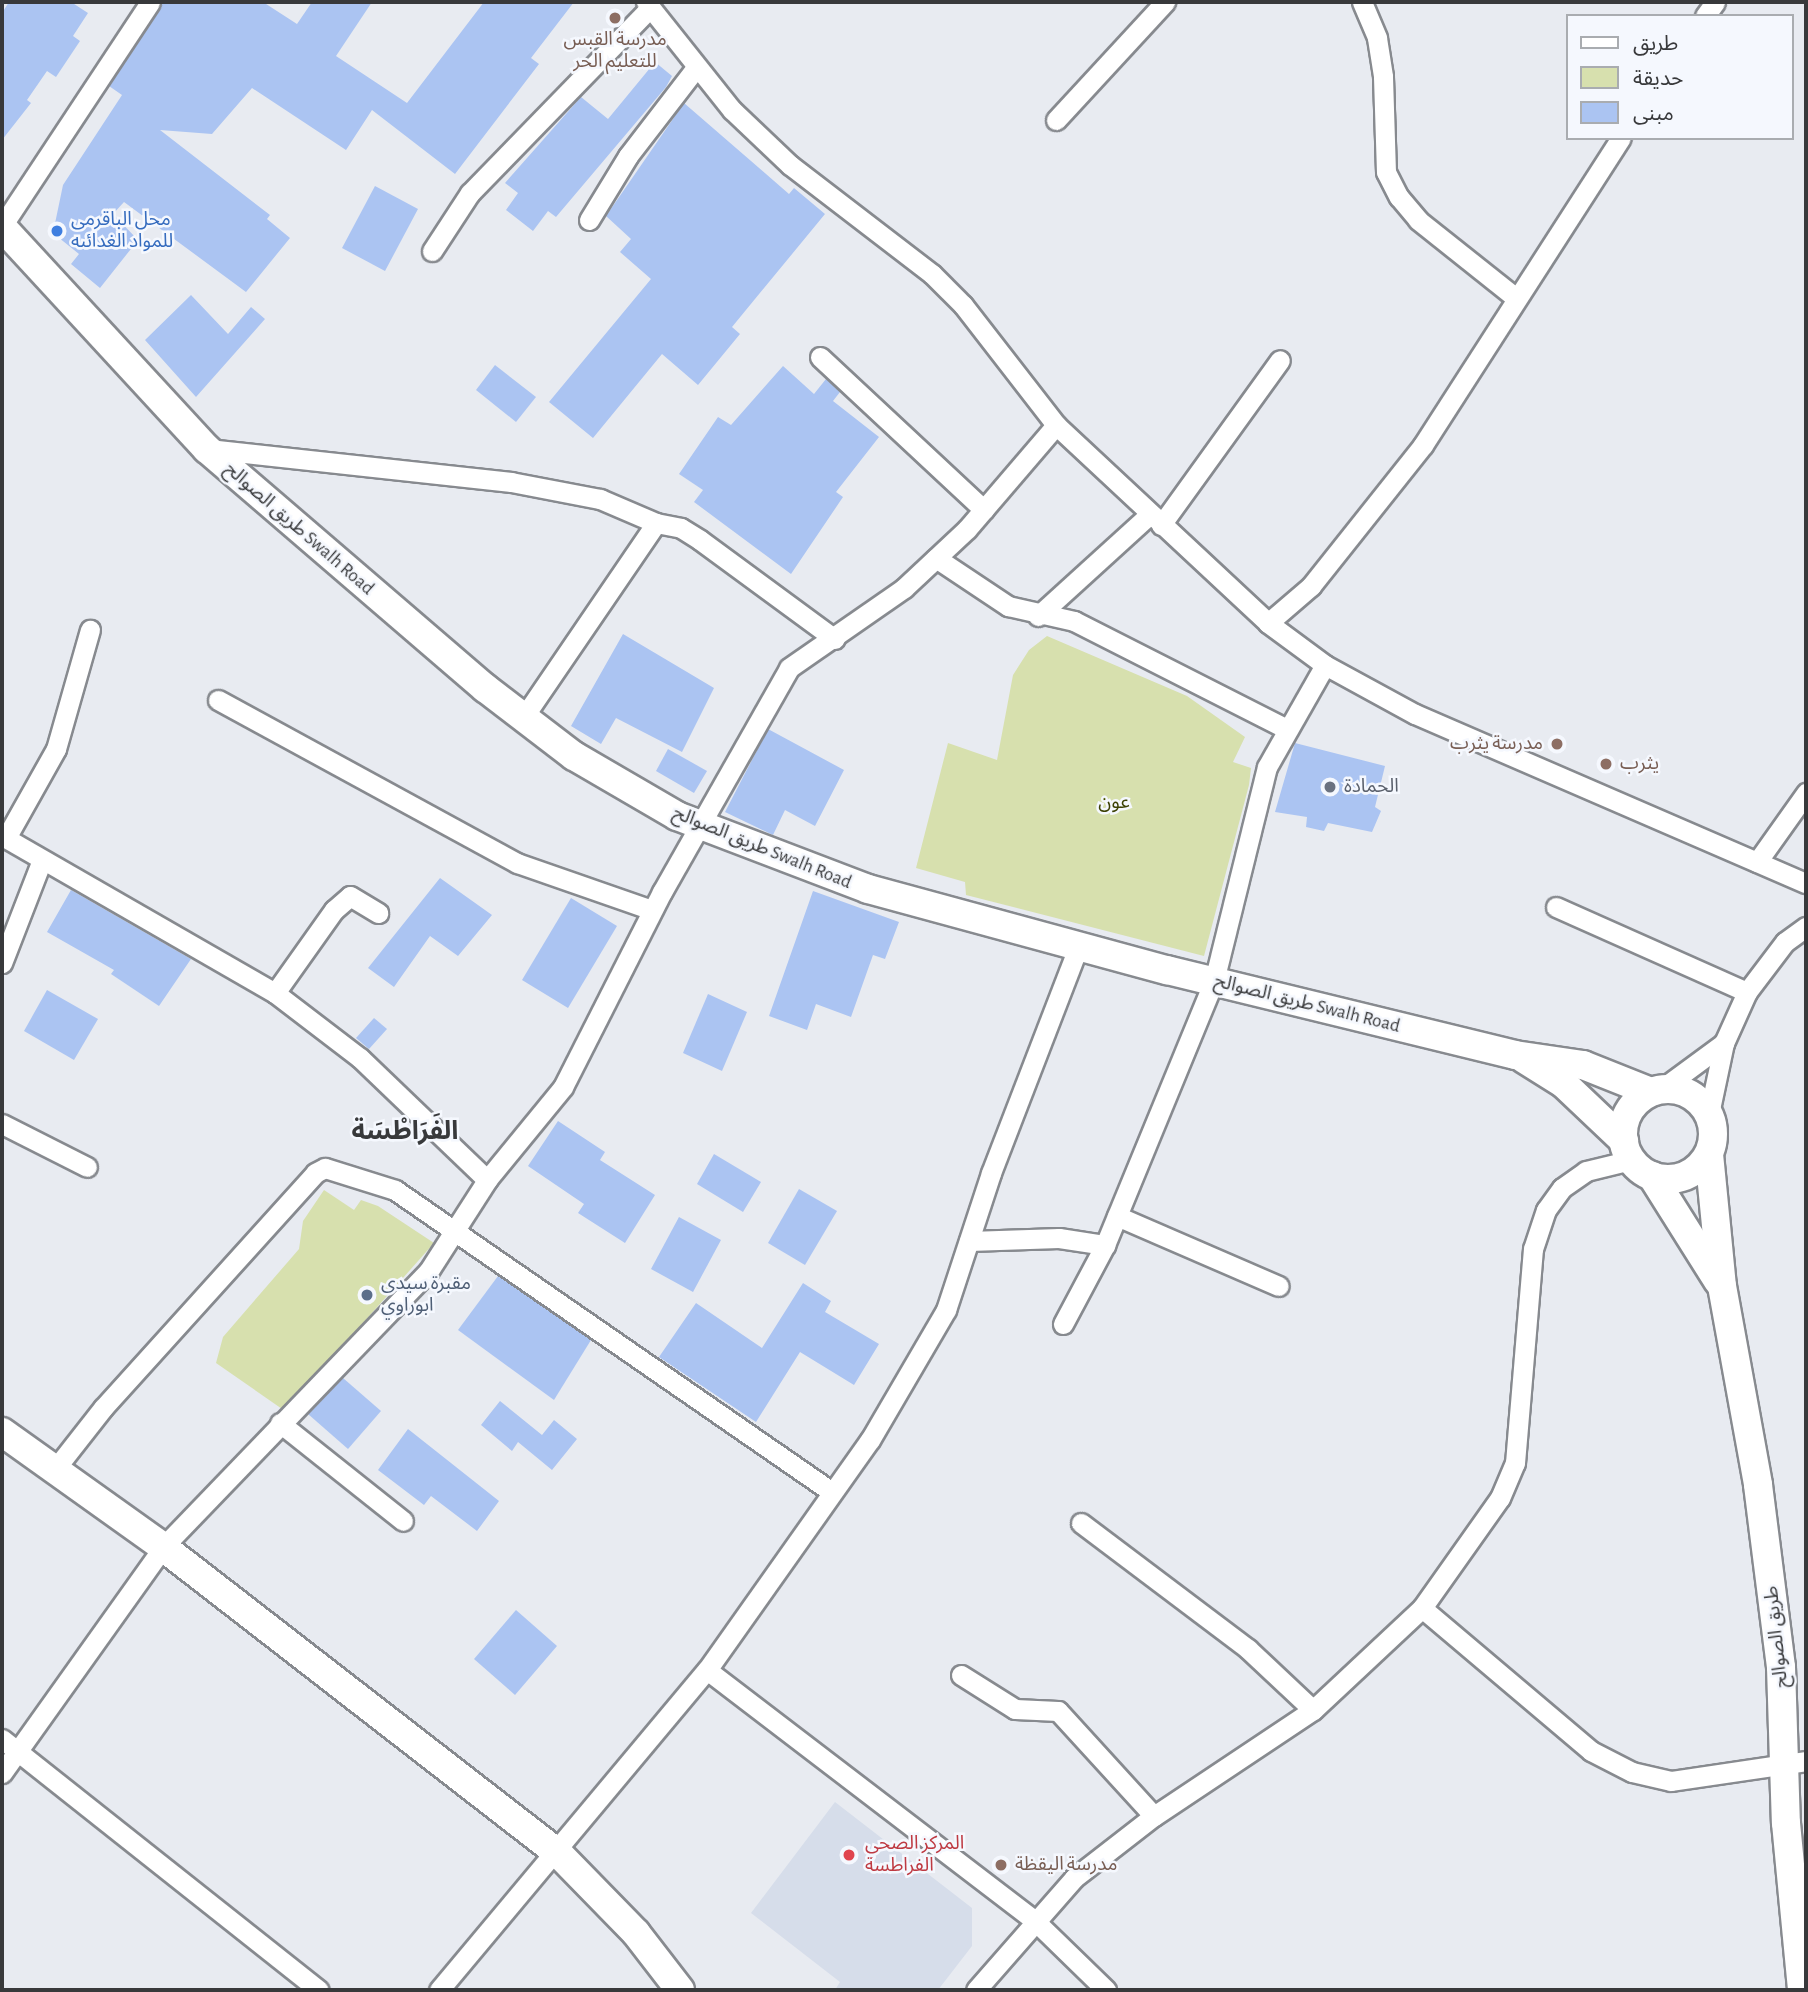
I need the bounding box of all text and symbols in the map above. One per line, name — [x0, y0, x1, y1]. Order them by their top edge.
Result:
marker: مدرسة القبس للتعليم الحر — [607, 10, 623, 26]
legend — [1566, 14, 1794, 140]
place label: مدرسة القبس للتعليم الحر — [563, 29, 667, 73]
text: طريق — [1633, 33, 1678, 54]
text: حديقة — [1633, 68, 1683, 89]
text: مبنى — [1633, 103, 1674, 124]
place label: محل الباقرمى للمواد الغدائىه — [71, 209, 173, 253]
marker: محل الباقرمى للمواد الغدائىه — [49, 223, 65, 239]
street label: طريق الصوالح Swalh Road — [220, 458, 378, 600]
place label: مدرسة يثرب — [1450, 733, 1543, 755]
marker: مدرسة يثرب — [1549, 736, 1565, 752]
place label: يثرب — [1620, 753, 1659, 775]
marker: يثرب — [1598, 756, 1614, 772]
place label: الحمادة — [1344, 776, 1399, 798]
marker: الحمادة — [1322, 779, 1338, 795]
park label: عون — [1098, 792, 1130, 814]
street label: طريق الصوالح Swalh Road — [669, 802, 855, 894]
street label: طريق الصوالح Swalh Road — [1212, 970, 1402, 1038]
district label: الفَرَاطْسَة — [352, 1116, 458, 1148]
place label: مقبرة سيدى ابوراوي — [381, 1273, 471, 1317]
marker: مقبرة سيدى ابوراوي — [359, 1287, 375, 1303]
street label: طريق الصوالح — [1760, 1585, 1794, 1689]
place label: المركز الصحي الفراطسة — [865, 1833, 964, 1877]
marker: المركز الصحي الفراطسة — [839, 1845, 859, 1865]
place label: مدرسة اليقظة — [1015, 1854, 1117, 1876]
marker: مدرسة اليقظة — [993, 1857, 1009, 1873]

